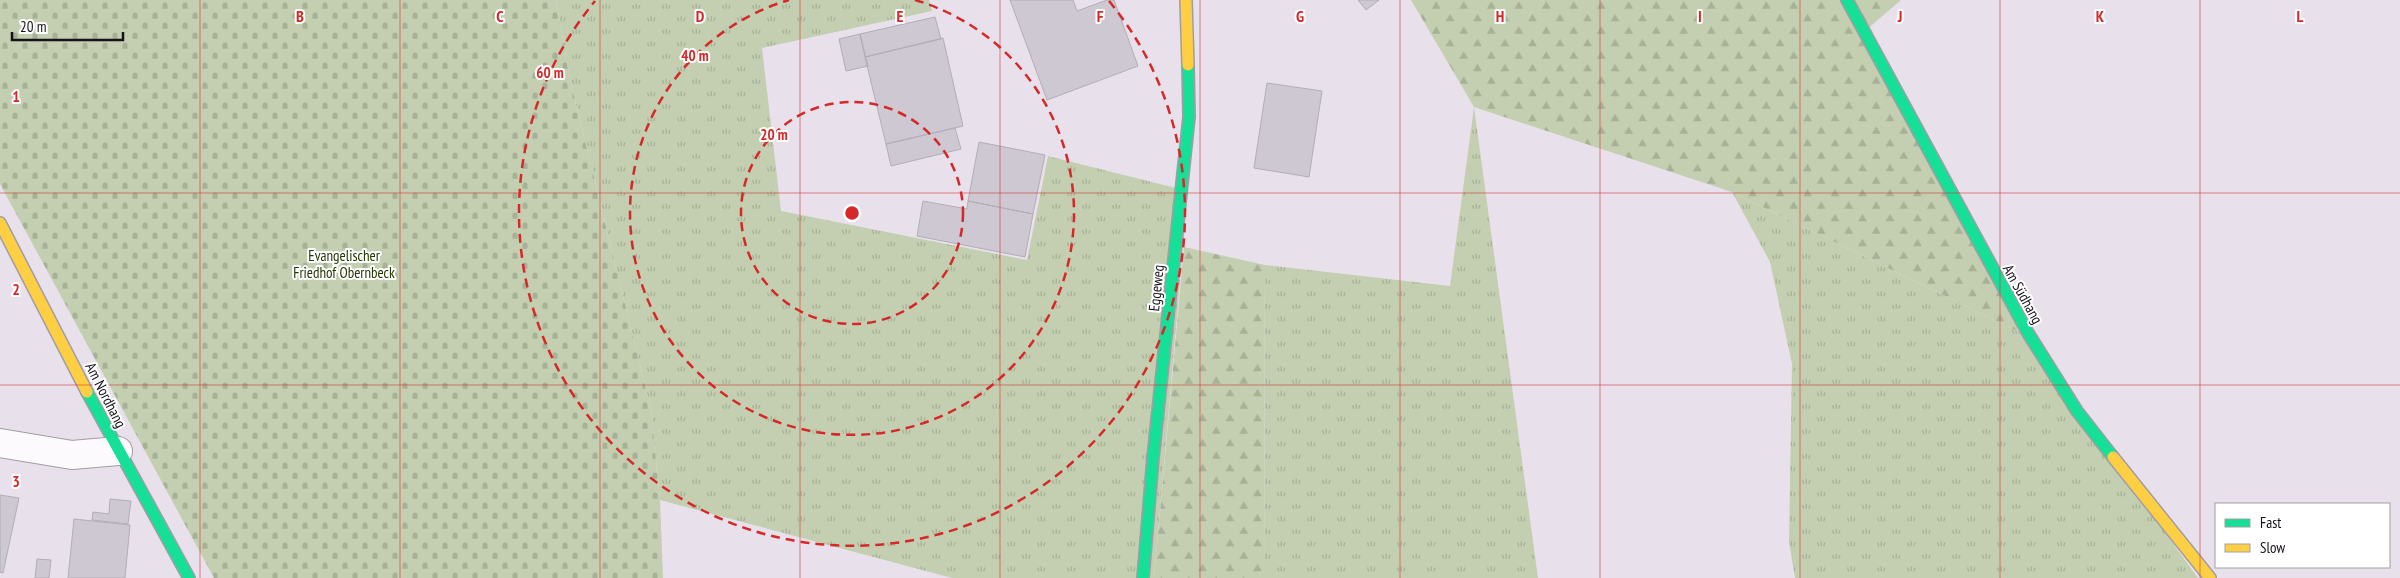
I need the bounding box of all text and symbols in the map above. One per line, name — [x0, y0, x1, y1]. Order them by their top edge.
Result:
text: B — [296, 6, 304, 26]
text: C — [496, 6, 504, 26]
text: D — [696, 6, 705, 26]
text: E — [897, 6, 904, 26]
text: F — [1097, 6, 1104, 26]
text: G — [1296, 6, 1304, 26]
text: H — [1496, 6, 1504, 26]
text: I — [1698, 6, 1702, 26]
text: J — [1897, 6, 1902, 26]
text: K — [2096, 6, 2105, 26]
text: L — [2297, 6, 2304, 26]
scale bar — [12, 10, 124, 42]
text: 20 m — [20, 17, 46, 36]
text: 40 m — [681, 46, 709, 65]
text: 60 m — [536, 63, 564, 82]
text: 1 — [12, 86, 20, 106]
text: 20 m — [760, 125, 788, 144]
centre of rings — [843, 204, 861, 222]
park label: Evangelischer Friedhof Obernbeck — [293, 246, 395, 282]
street label: Am Südhang — [1999, 261, 2047, 327]
street label: Eggeweg — [1144, 264, 1168, 312]
text: 2 — [12, 279, 20, 299]
street label: Am Nordhang — [81, 359, 131, 431]
text: 3 — [12, 471, 20, 491]
legend — [2215, 503, 2390, 568]
text: Fast — [2260, 513, 2281, 532]
text: Slow — [2260, 538, 2285, 557]

